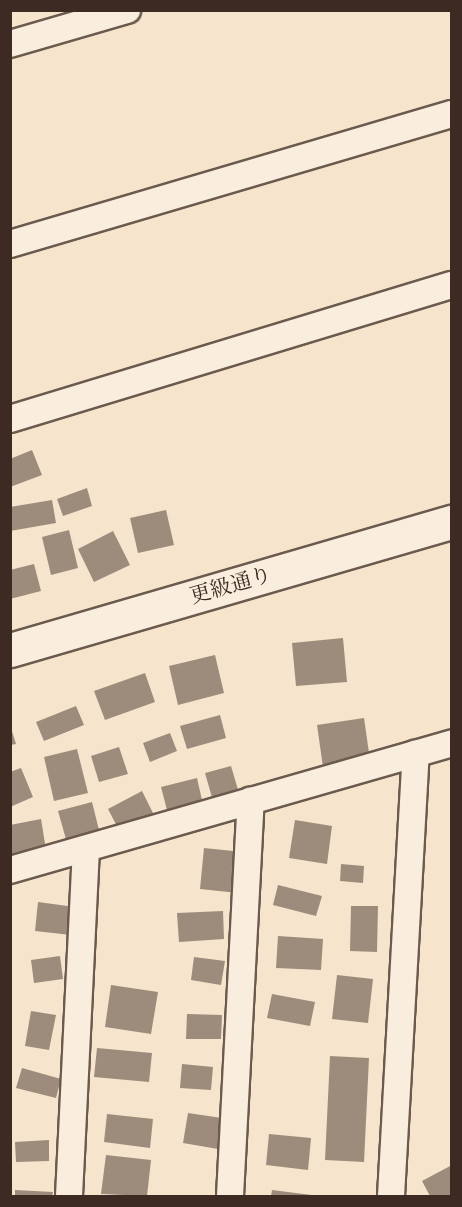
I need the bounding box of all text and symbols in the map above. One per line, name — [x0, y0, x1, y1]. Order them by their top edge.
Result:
street label: 更級通り — [187, 562, 275, 610]

